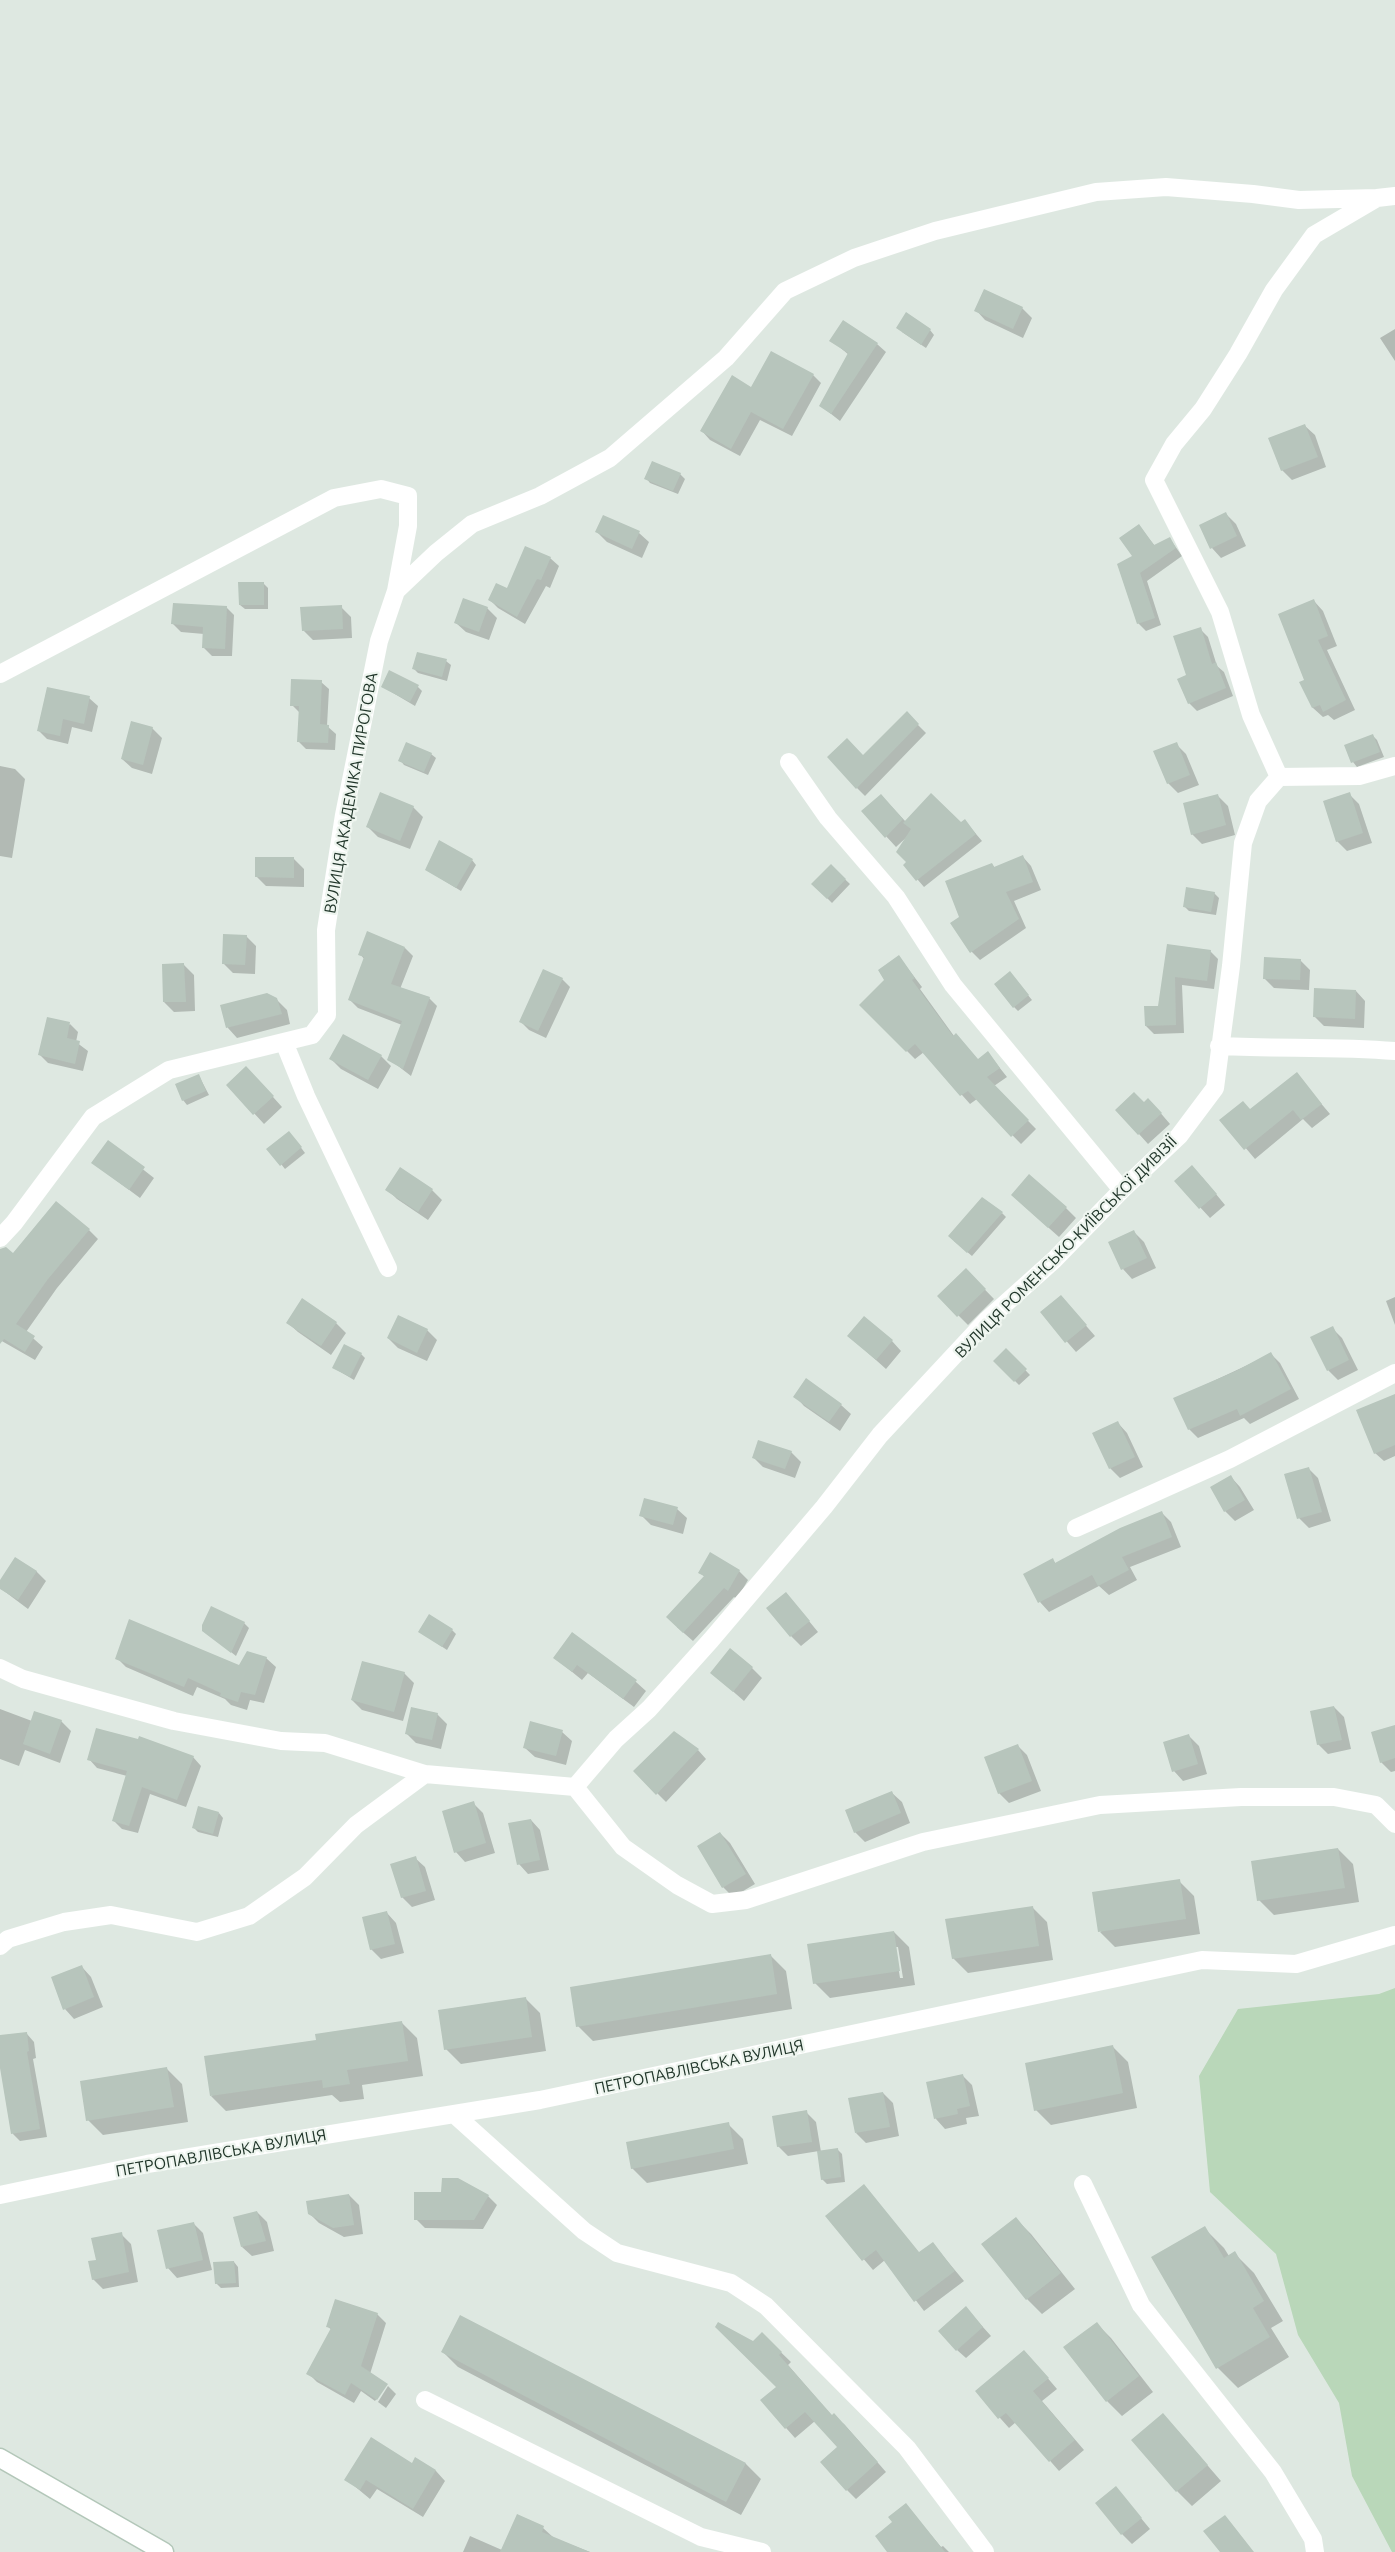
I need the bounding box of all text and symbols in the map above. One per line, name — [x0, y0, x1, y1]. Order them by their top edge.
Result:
street label: ВУЛИЦЯ АКАДЕМІКА ПИРОГОВА — [320, 671, 382, 915]
street label: ВУЛИЦЯ РОМЕНСЬКО-КИЇВСЬКОЇ ДИВІЗІЇ — [951, 1132, 1181, 1362]
street label: ПЕТРОПАВЛІВСЬКА ВУЛИЦЯ — [593, 2035, 805, 2099]
street label: ПЕТРОПАВЛІВСЬКА ВУЛИЦЯ — [114, 2125, 328, 2181]

